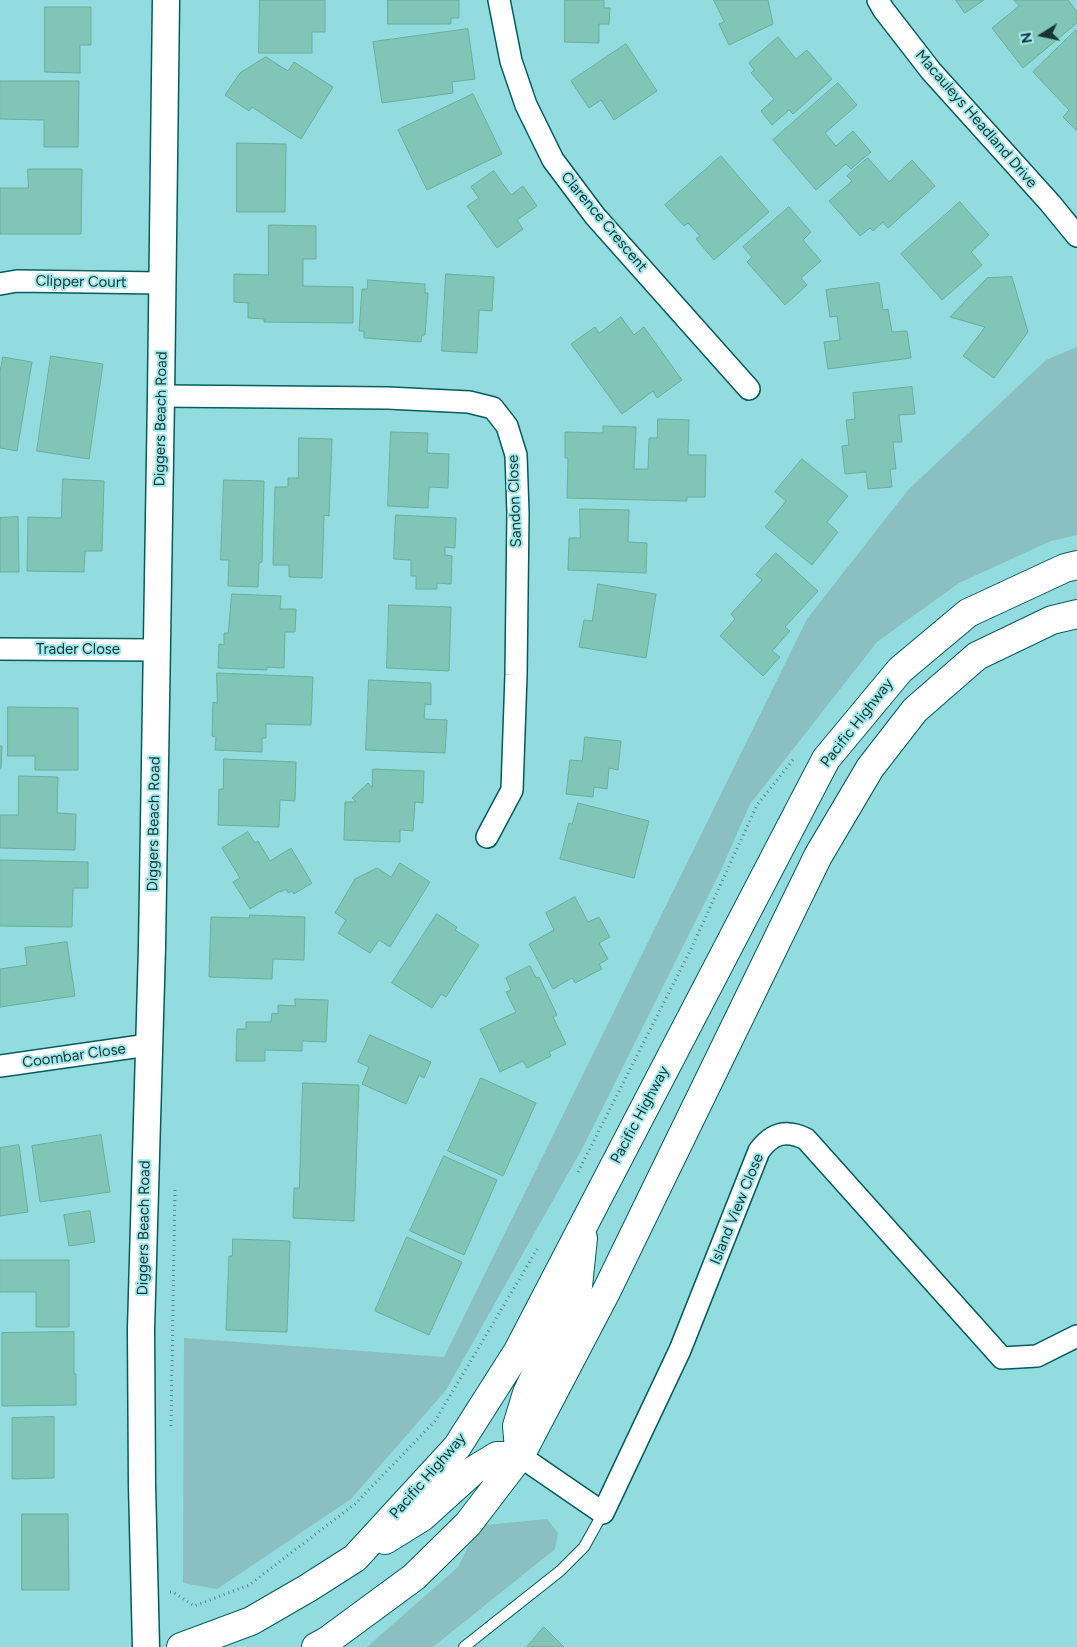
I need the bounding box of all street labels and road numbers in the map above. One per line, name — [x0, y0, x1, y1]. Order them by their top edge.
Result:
street label: Macauleys Headland Drive — [911, 46, 1041, 192]
street label: Clarence Crescent — [557, 168, 651, 276]
street label: Clipper Court — [35, 272, 127, 292]
street label: Diggers Beach Road — [151, 351, 171, 487]
street label: Sandon Close — [504, 454, 526, 548]
street label: Trader Close — [36, 641, 120, 659]
street label: Pacific Highway — [817, 675, 897, 771]
street label: Diggers Beach Road — [144, 756, 164, 892]
street label: Coombar Close — [21, 1040, 127, 1072]
street label: Pacific Highway — [607, 1063, 673, 1167]
street label: Island View Close — [707, 1151, 767, 1267]
street label: Diggers Beach Road — [134, 1160, 154, 1296]
street label: Pacific Highway — [386, 1430, 470, 1522]

